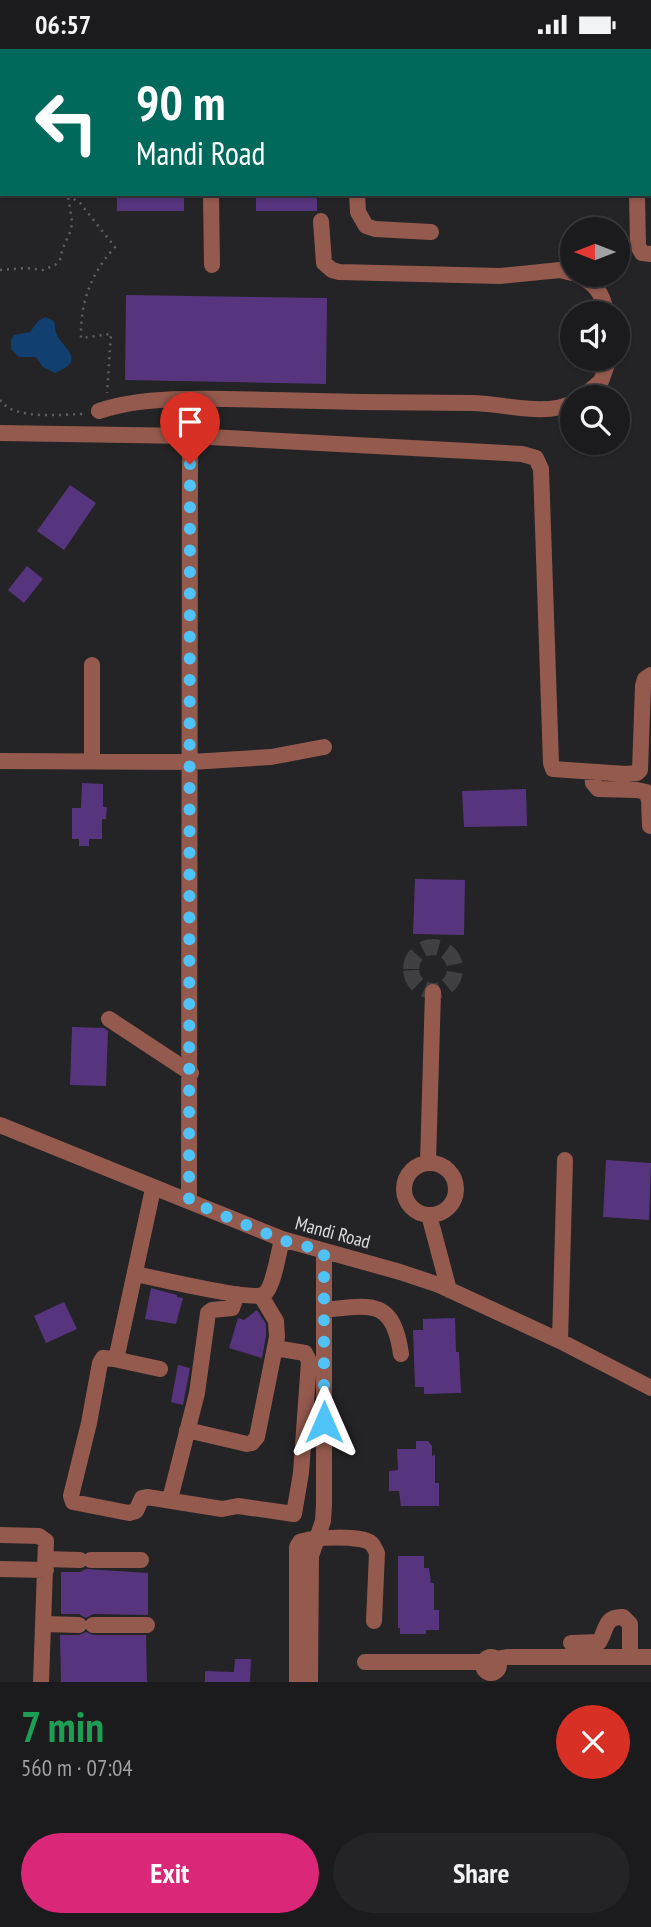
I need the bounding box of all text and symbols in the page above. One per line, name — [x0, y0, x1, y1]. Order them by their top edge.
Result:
text: 06:57 — [35, 8, 91, 41]
text: 90 m — [136, 70, 225, 134]
icon: left — [21, 77, 112, 168]
text: Mandi Road — [136, 132, 265, 174]
north arrow — [560, 217, 630, 287]
map controls — [560, 217, 630, 455]
button: sound — [560, 301, 630, 371]
button: search — [560, 385, 630, 455]
pin — [160, 392, 220, 464]
icon: arrive — [171, 403, 209, 441]
street label: Mandi Road — [293, 1210, 373, 1254]
position arrow — [287, 1385, 361, 1459]
text: 7 min — [21, 1699, 104, 1754]
button: close — [556, 1705, 630, 1779]
text: 560 m · 07:04 — [21, 1753, 133, 1782]
button: Exit — [21, 1833, 319, 1913]
button: Share — [333, 1833, 630, 1913]

